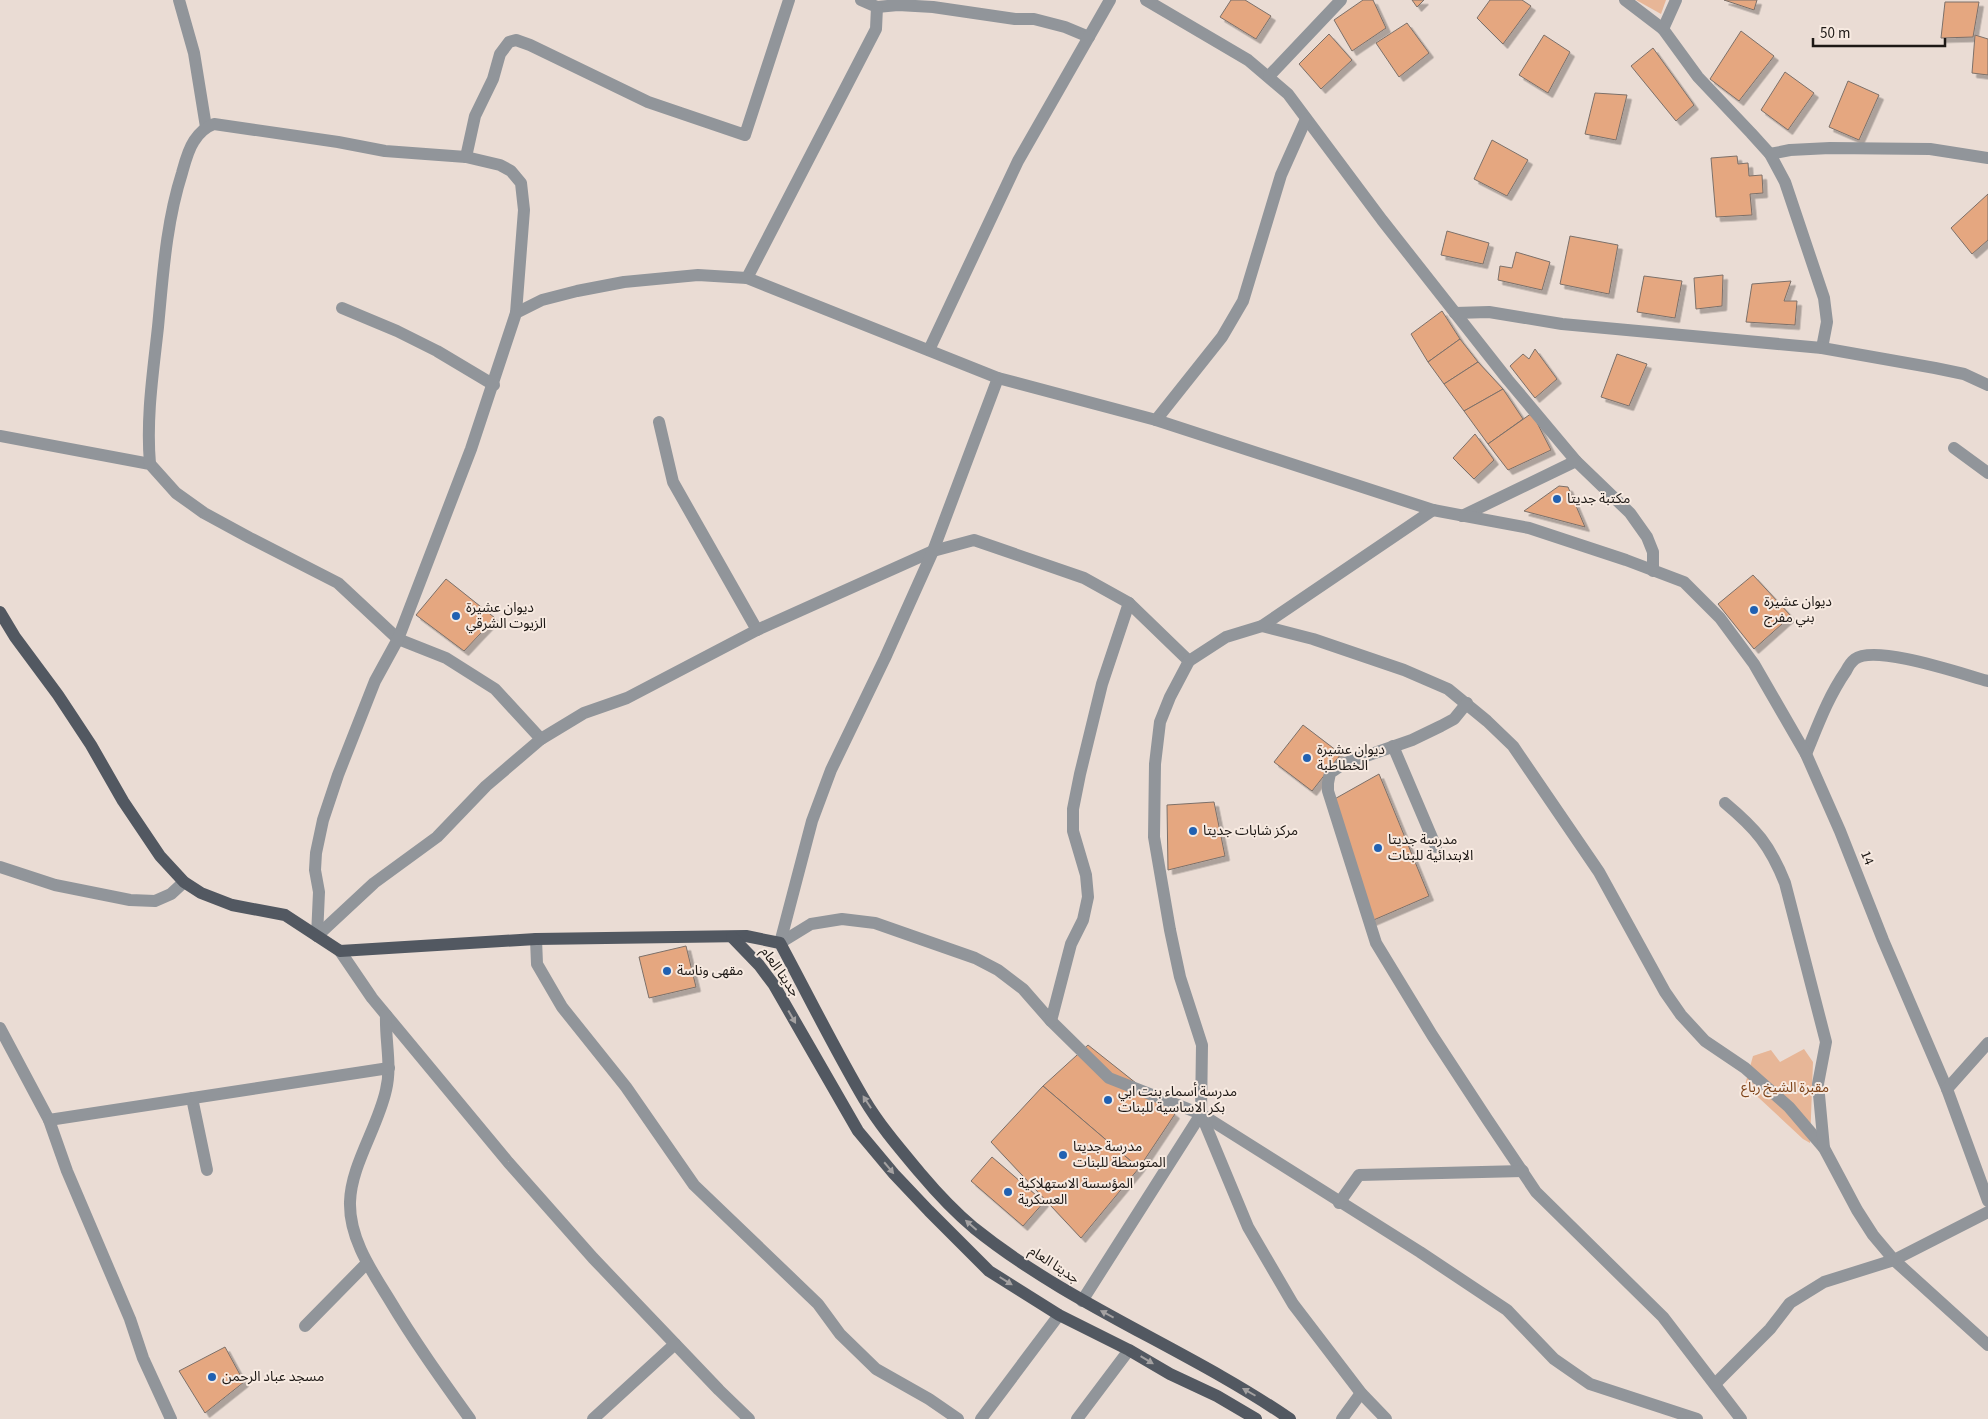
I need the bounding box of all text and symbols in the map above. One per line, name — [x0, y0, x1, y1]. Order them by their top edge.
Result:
scale bar — [1813, 15, 1946, 47]
text: 50 m — [1820, 23, 1850, 44]
place label: مكتبة جديتا — [1567, 489, 1630, 509]
marker: مكتبة جديتا — [1551, 493, 1563, 505]
place label: ديوان عشيرة بني مفرج — [1764, 592, 1832, 628]
place label: ديوان عشيرة الزيوت الشرقي — [466, 598, 546, 634]
marker: ديوان عشيرة بني مفرج — [1748, 604, 1760, 616]
marker: ديوان عشيرة الزيوت الشرقي — [450, 610, 462, 622]
place label: ديوان عشيرة الخطاطبة — [1317, 740, 1385, 776]
marker: ديوان عشيرة الخطاطبة — [1301, 752, 1313, 764]
place label: مركز شابات جديتا — [1203, 821, 1298, 841]
marker: مركز شابات جديتا — [1187, 825, 1199, 837]
place label: مدرسة جديتا الابتدائية للبنات — [1388, 830, 1473, 866]
marker: مدرسة جديتا الابتدائية للبنات — [1372, 842, 1384, 854]
street label: 14 — [1855, 848, 1879, 868]
street label: جديتا العام — [755, 943, 805, 1001]
place label: مقهى وناسة — [677, 961, 743, 981]
marker: مقهى وناسة — [661, 965, 673, 977]
one-way arrow — [788, 1011, 797, 1024]
park label: مقبرة الشيخ رباع — [1741, 1078, 1829, 1098]
place label: مدرسة أسماء بنت ابي بكر الاساسية للبنات — [1118, 1082, 1237, 1118]
marker: مدرسة أسماء بنت ابي بكر الاساسية للبنات — [1102, 1094, 1114, 1106]
one-way arrow — [862, 1095, 871, 1108]
place label: مدرسة جديتا المتوسطة للبنات — [1073, 1137, 1166, 1173]
marker: مدرسة جديتا المتوسطة للبنات — [1057, 1149, 1069, 1161]
one-way arrow — [883, 1162, 895, 1174]
place label: المؤسسة الاستهلاكية العسكرية — [1018, 1174, 1133, 1210]
marker: المؤسسة الاستهلاكية العسكرية — [1002, 1186, 1014, 1198]
one-way arrow — [966, 1219, 978, 1231]
street label: جديتا العام — [1025, 1241, 1083, 1289]
one-way arrow — [999, 1276, 1012, 1285]
one-way arrow — [1100, 1310, 1113, 1319]
one-way arrow — [1141, 1356, 1154, 1365]
place label: مسجد عباد الرحمن — [222, 1367, 324, 1387]
marker: مسجد عباد الرحمن — [206, 1371, 218, 1383]
one-way arrow — [1242, 1388, 1257, 1396]

